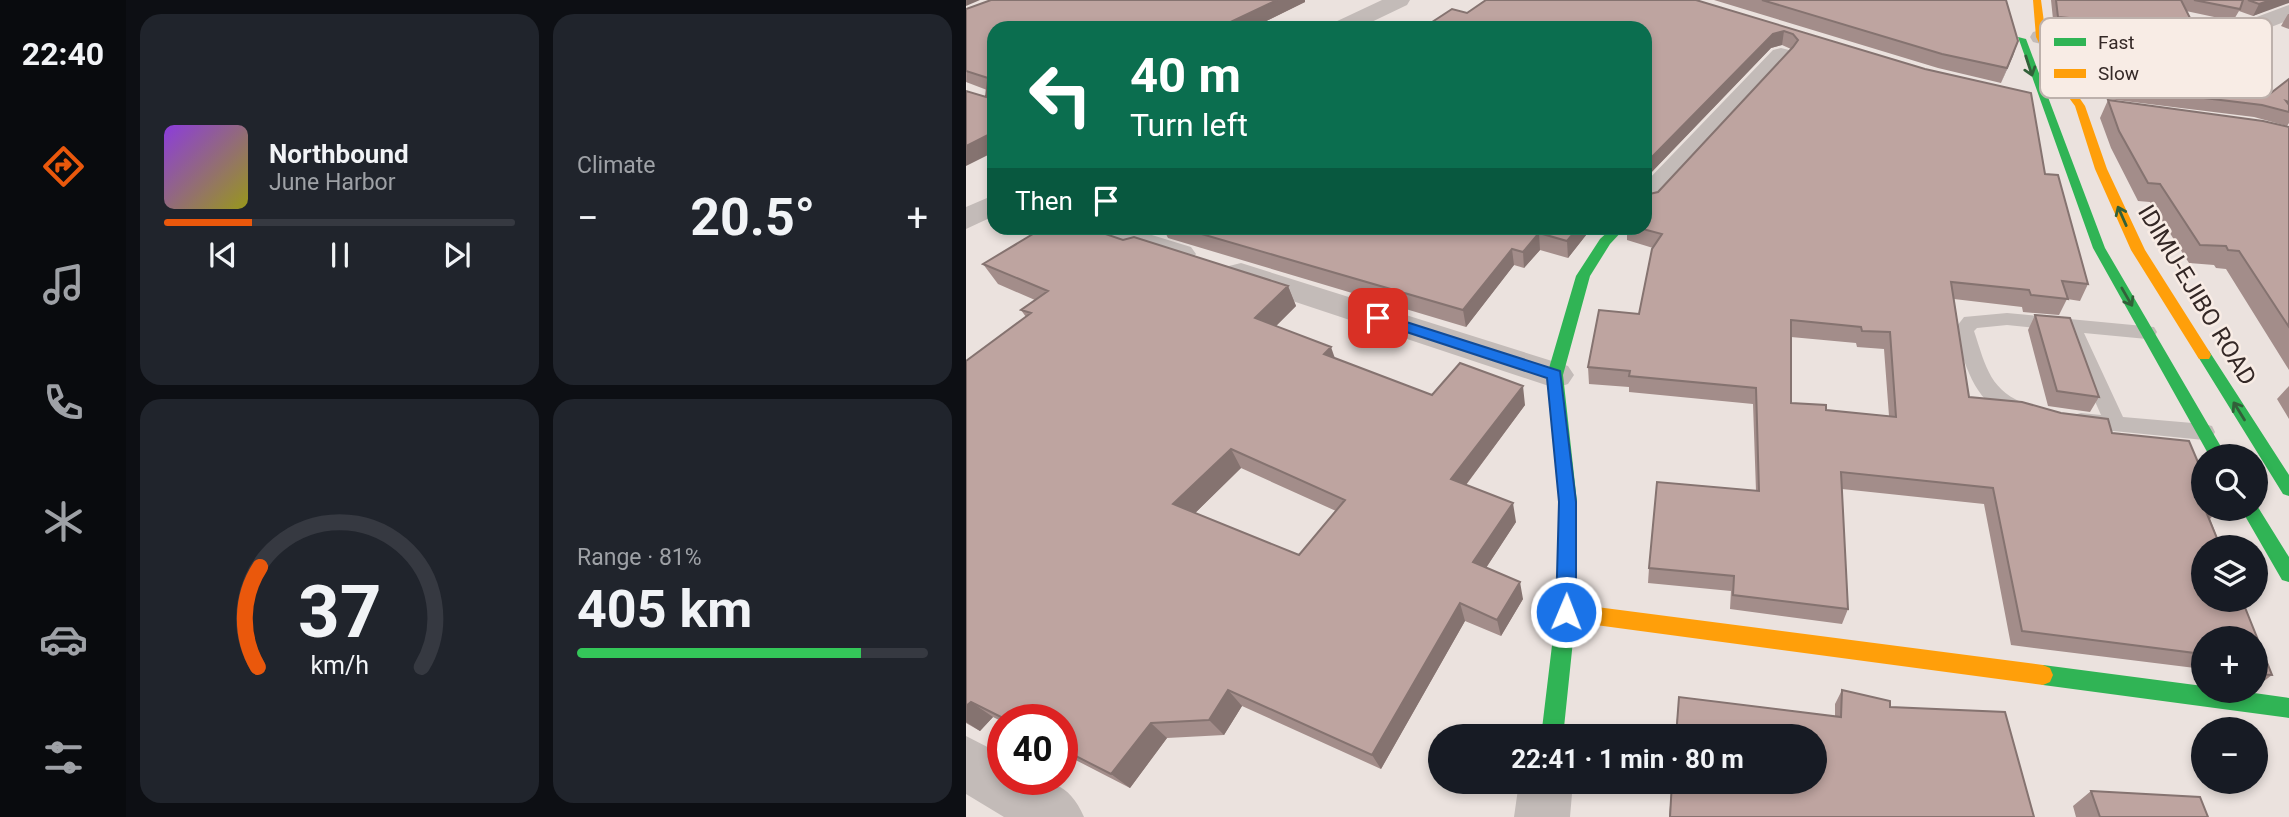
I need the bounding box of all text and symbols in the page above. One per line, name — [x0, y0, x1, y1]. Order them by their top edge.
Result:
legend — [2040, 18, 2272, 98]
text: Fast — [2098, 31, 2135, 54]
text: 22:40 — [22, 35, 104, 73]
text: 40 m — [1130, 47, 1241, 104]
icon: left — [1015, 49, 1106, 140]
one-way arrow — [2024, 54, 2036, 76]
text: Slow — [2098, 62, 2139, 85]
text: Turn left — [1130, 106, 1248, 144]
text: Northbound — [269, 139, 409, 169]
icon: directions — [39, 142, 88, 191]
text: Climate — [577, 152, 656, 179]
text: June Harbor — [269, 169, 396, 196]
icon: arrive — [1087, 182, 1125, 220]
text: Then — [1015, 186, 1073, 216]
text: 20.5° — [690, 187, 815, 248]
text: − — [577, 196, 599, 240]
text: + — [906, 196, 928, 240]
street label: IDIMU-EJIBO ROAD — [2132, 200, 2262, 390]
one-way arrow — [2115, 205, 2128, 227]
icon: previous — [204, 236, 242, 274]
icon: pause — [321, 236, 359, 274]
icon: next — [438, 236, 476, 274]
icon: music — [39, 260, 88, 309]
one-way arrow — [2120, 287, 2134, 307]
pin — [1348, 288, 1408, 348]
icon: arrive — [1359, 299, 1397, 337]
icon: phone — [39, 378, 88, 427]
one-way arrow — [2232, 401, 2246, 421]
map controls — [2191, 444, 2268, 794]
button: search — [2191, 444, 2268, 521]
icon: climate — [39, 497, 88, 546]
button: layers — [2191, 535, 2268, 612]
text: Range · 81% — [577, 544, 702, 571]
text: 37 — [298, 569, 381, 655]
position arrow — [1529, 575, 1603, 649]
text: 405 km — [577, 579, 752, 640]
icon: car — [39, 615, 88, 664]
button: + — [2191, 626, 2268, 703]
text: km/h — [310, 651, 369, 680]
speed limit sign: 40 — [987, 704, 1078, 795]
button: − — [2191, 717, 2268, 794]
icon: filters — [39, 733, 88, 782]
text: 22:41 · 1 min · 80 m — [1511, 744, 1744, 774]

